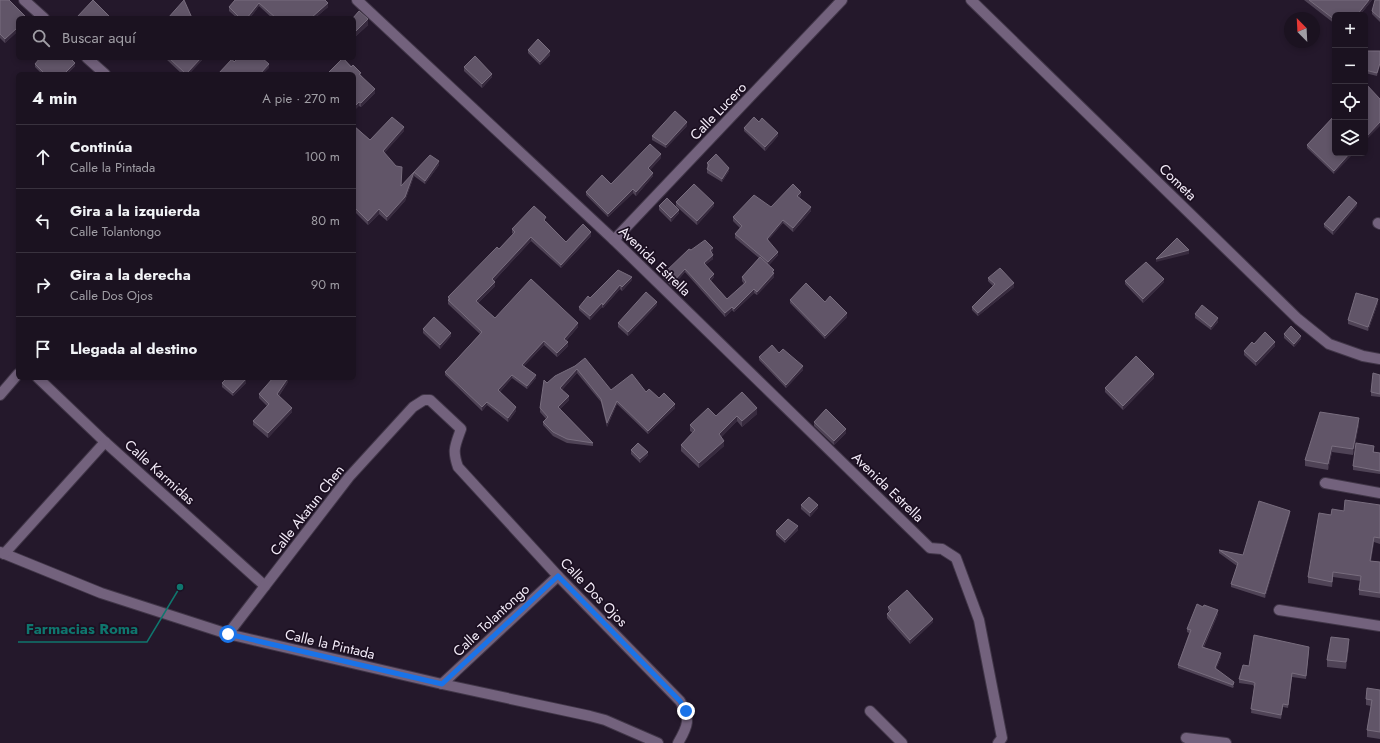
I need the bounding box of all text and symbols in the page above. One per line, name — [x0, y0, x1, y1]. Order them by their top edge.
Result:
north arrow — [1284, 12, 1320, 48]
map controls — [1332, 12, 1368, 156]
button: + — [1332, 12, 1368, 48]
search box — [16, 16, 356, 60]
icon: search — [30, 27, 52, 49]
text: Buscar aquí — [62, 27, 136, 49]
button: − — [1332, 48, 1368, 84]
street label: Calle Lucero — [685, 77, 751, 144]
button: locate — [1332, 84, 1368, 120]
text: 4 min — [32, 86, 77, 110]
text: A pie · 270 m — [262, 89, 340, 108]
button: layers — [1332, 120, 1368, 156]
text: Continúa — [70, 136, 132, 158]
icon: ahead — [32, 146, 54, 168]
text: 100 m — [305, 147, 340, 166]
text: Calle la Pintada — [70, 158, 155, 177]
street label: Cometa — [1155, 159, 1201, 205]
text: Gira a la izquierda — [70, 200, 200, 222]
icon: left — [32, 210, 54, 232]
text: 80 m — [311, 211, 340, 230]
street label: Avenida Estrella — [614, 221, 696, 301]
text: Calle Tolantongo — [70, 222, 161, 241]
text: Gira a la derecha — [70, 264, 191, 286]
icon: right — [32, 274, 54, 296]
text: 90 m — [311, 275, 340, 294]
text: Calle Dos Ojos — [70, 286, 153, 305]
icon: arrive — [32, 338, 54, 360]
text: Llegada al destino — [70, 338, 197, 360]
street label: Calle Karmidas — [120, 435, 200, 509]
street label: Avenida Estrella — [847, 447, 929, 527]
street label: Calle Akatun Chen — [265, 460, 349, 560]
street label: Calle Dos Ojos — [556, 553, 632, 631]
street label: Calle Tolantongo — [448, 579, 534, 661]
callout: Farmacias Roma — [18, 615, 147, 642]
text: Farmacias Roma — [26, 618, 138, 640]
street label: Calle la Pintada — [283, 624, 377, 664]
route start — [219, 625, 237, 643]
route end — [677, 702, 695, 720]

